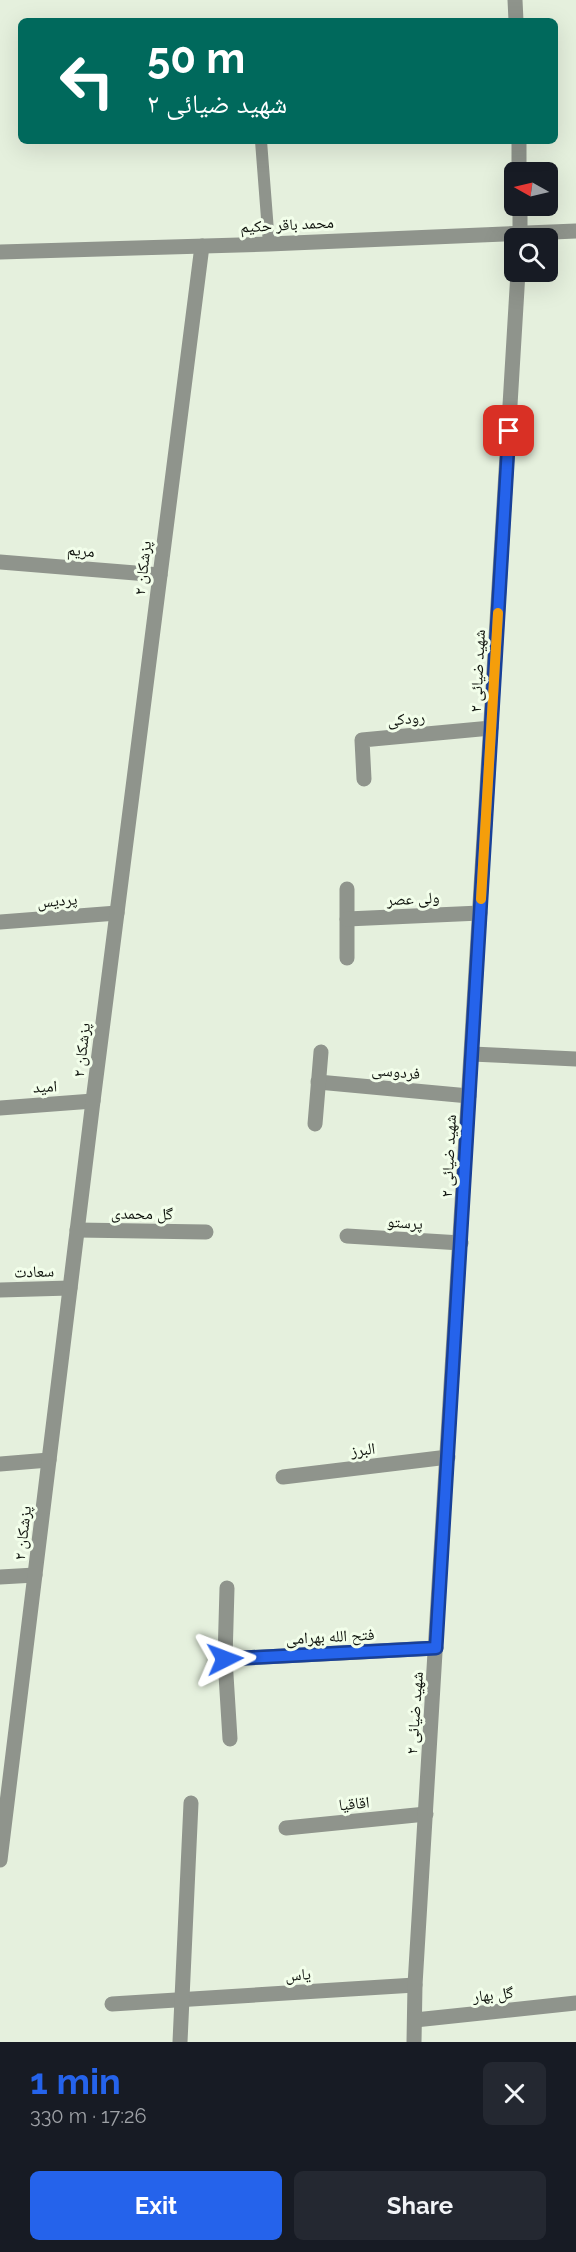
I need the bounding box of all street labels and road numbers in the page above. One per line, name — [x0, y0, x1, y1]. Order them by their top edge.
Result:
street label: محمد باقر حکیم — [240, 213, 334, 237]
street label: مریم — [66, 540, 96, 562]
street label: پزشکان ۲ — [130, 540, 156, 596]
street label: شهید ضیائی ۲ — [466, 629, 490, 713]
street label: رودکی — [386, 707, 426, 731]
street label: ولی عصر — [385, 888, 440, 910]
street label: پردیس — [36, 889, 78, 913]
street label: پزشکان ۲ — [69, 1022, 95, 1078]
street label: فردوسی — [371, 1060, 421, 1084]
street label: امید — [32, 1076, 58, 1097]
street label: شهید ضیائی ۲ — [437, 1114, 461, 1198]
street label: گل محمدی — [111, 1203, 174, 1225]
street label: پرستو — [386, 1212, 424, 1233]
street label: سعادت — [14, 1261, 54, 1282]
street label: البرز — [349, 1439, 376, 1461]
street label: پزشکان ۲ — [10, 1505, 36, 1561]
street label: فتح الله بهرامی — [285, 1625, 375, 1649]
street label: شهید ضیائی ۲ — [402, 1671, 428, 1755]
street label: اقاقیا — [338, 1792, 371, 1815]
street label: یاس — [285, 1964, 312, 1986]
street label: گل بهار — [471, 1983, 515, 2007]

